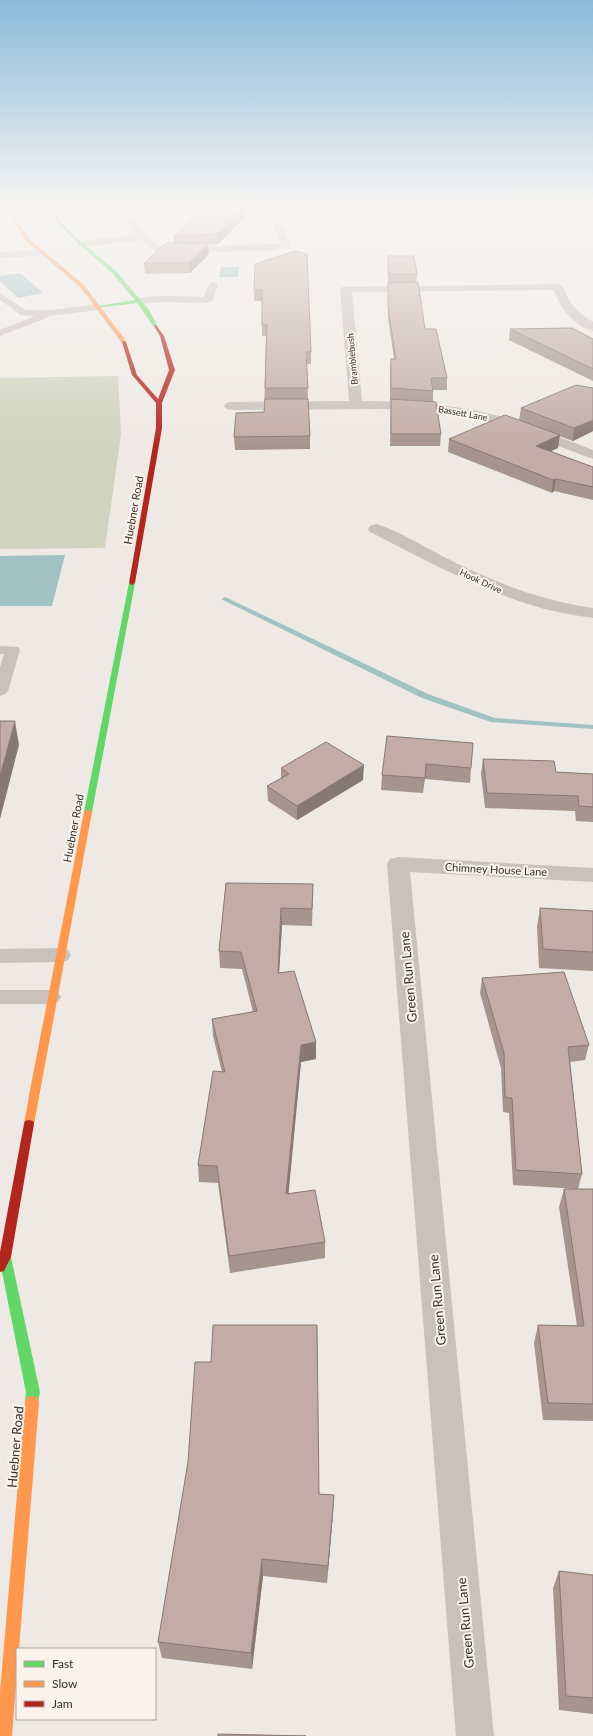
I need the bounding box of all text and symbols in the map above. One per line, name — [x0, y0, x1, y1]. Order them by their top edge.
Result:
street label: Bramblebush — [344, 333, 360, 385]
street label: Bassett Lane — [437, 403, 489, 423]
street label: Huebner Road — [121, 475, 145, 545]
street label: Hook Drive — [458, 566, 504, 596]
street label: Huebner Road — [60, 793, 86, 863]
street label: Chimney House Lane — [445, 860, 548, 878]
street label: Green Run Lane — [396, 931, 420, 1023]
street label: Green Run Lane — [425, 1254, 449, 1346]
street label: Huebner Road — [3, 1405, 27, 1489]
street label: Green Run Lane — [453, 1577, 477, 1669]
legend — [16, 1648, 156, 1720]
text: Fast — [52, 1656, 74, 1671]
text: Slow — [52, 1676, 78, 1691]
text: Jam — [52, 1696, 73, 1711]

